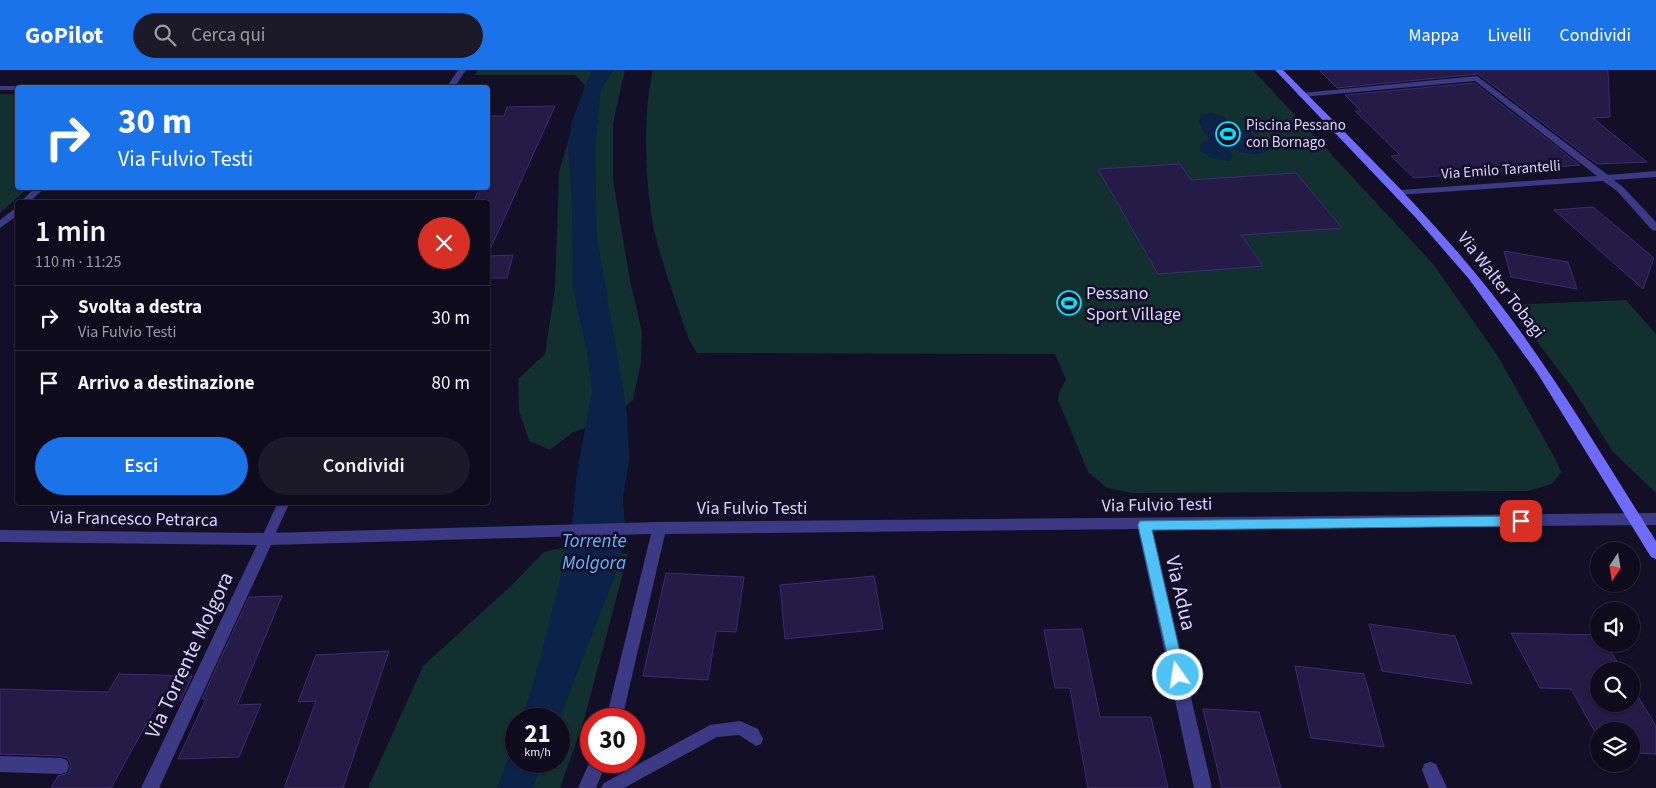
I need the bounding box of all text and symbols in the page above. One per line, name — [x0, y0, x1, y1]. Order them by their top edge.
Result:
search box — [133, 13, 483, 58]
text: GoPilot — [25, 18, 103, 53]
icon: search — [151, 21, 179, 49]
text: Cerca qui — [191, 22, 265, 49]
text: Mappa — [1408, 23, 1459, 48]
text: Livelli — [1487, 23, 1531, 48]
text: Condividi — [1559, 23, 1631, 48]
text: 30 m — [118, 97, 192, 147]
icon: right — [35, 105, 100, 170]
place label: Piscina Pessano con Bornago — [1246, 115, 1346, 153]
sports icon: Piscina Pessano con Bornago — [1215, 121, 1241, 147]
text: Via Fulvio Testi — [118, 143, 253, 175]
street label: Via Emilo Tarantelli — [1441, 155, 1561, 185]
text: 1 min — [35, 210, 106, 253]
button: close — [418, 217, 470, 269]
street label: Via Walter Tobagi — [1451, 226, 1551, 344]
text: 110 m · 11:25 — [35, 251, 122, 273]
place label: Pessano Sport Village — [1086, 281, 1181, 327]
sports icon: Pessano Sport Village — [1056, 290, 1082, 316]
text: Svolta a destra — [78, 294, 202, 321]
icon: right — [35, 304, 63, 332]
text: 30 m — [432, 305, 470, 332]
text: Via Fulvio Testi — [78, 321, 176, 343]
icon: arrive — [35, 369, 63, 397]
text: Arrivo a destinazione — [78, 370, 255, 397]
text: 80 m — [432, 370, 470, 397]
button: Esci — [35, 437, 248, 495]
button: Condividi — [258, 437, 470, 495]
street label: Via Fulvio Testi — [1101, 492, 1213, 518]
street label: Via Fulvio Testi — [697, 496, 807, 521]
pin — [1500, 500, 1542, 542]
street label: Via Francesco Petrarca — [50, 505, 218, 533]
icon: arrive — [1507, 507, 1535, 535]
water label: Torrente Molgora — [561, 528, 627, 577]
north arrow — [1590, 542, 1640, 592]
map controls — [1590, 542, 1640, 772]
street label: Via Adua — [1158, 553, 1204, 633]
street label: Via Torrente Molgora — [137, 567, 241, 743]
button: sound — [1590, 602, 1640, 652]
position arrow — [1151, 648, 1203, 700]
button: search — [1590, 662, 1640, 712]
speed limit sign: 30 — [580, 708, 645, 773]
text: 21 — [524, 716, 551, 752]
button: layers — [1590, 722, 1640, 772]
text: km/h — [524, 744, 551, 761]

